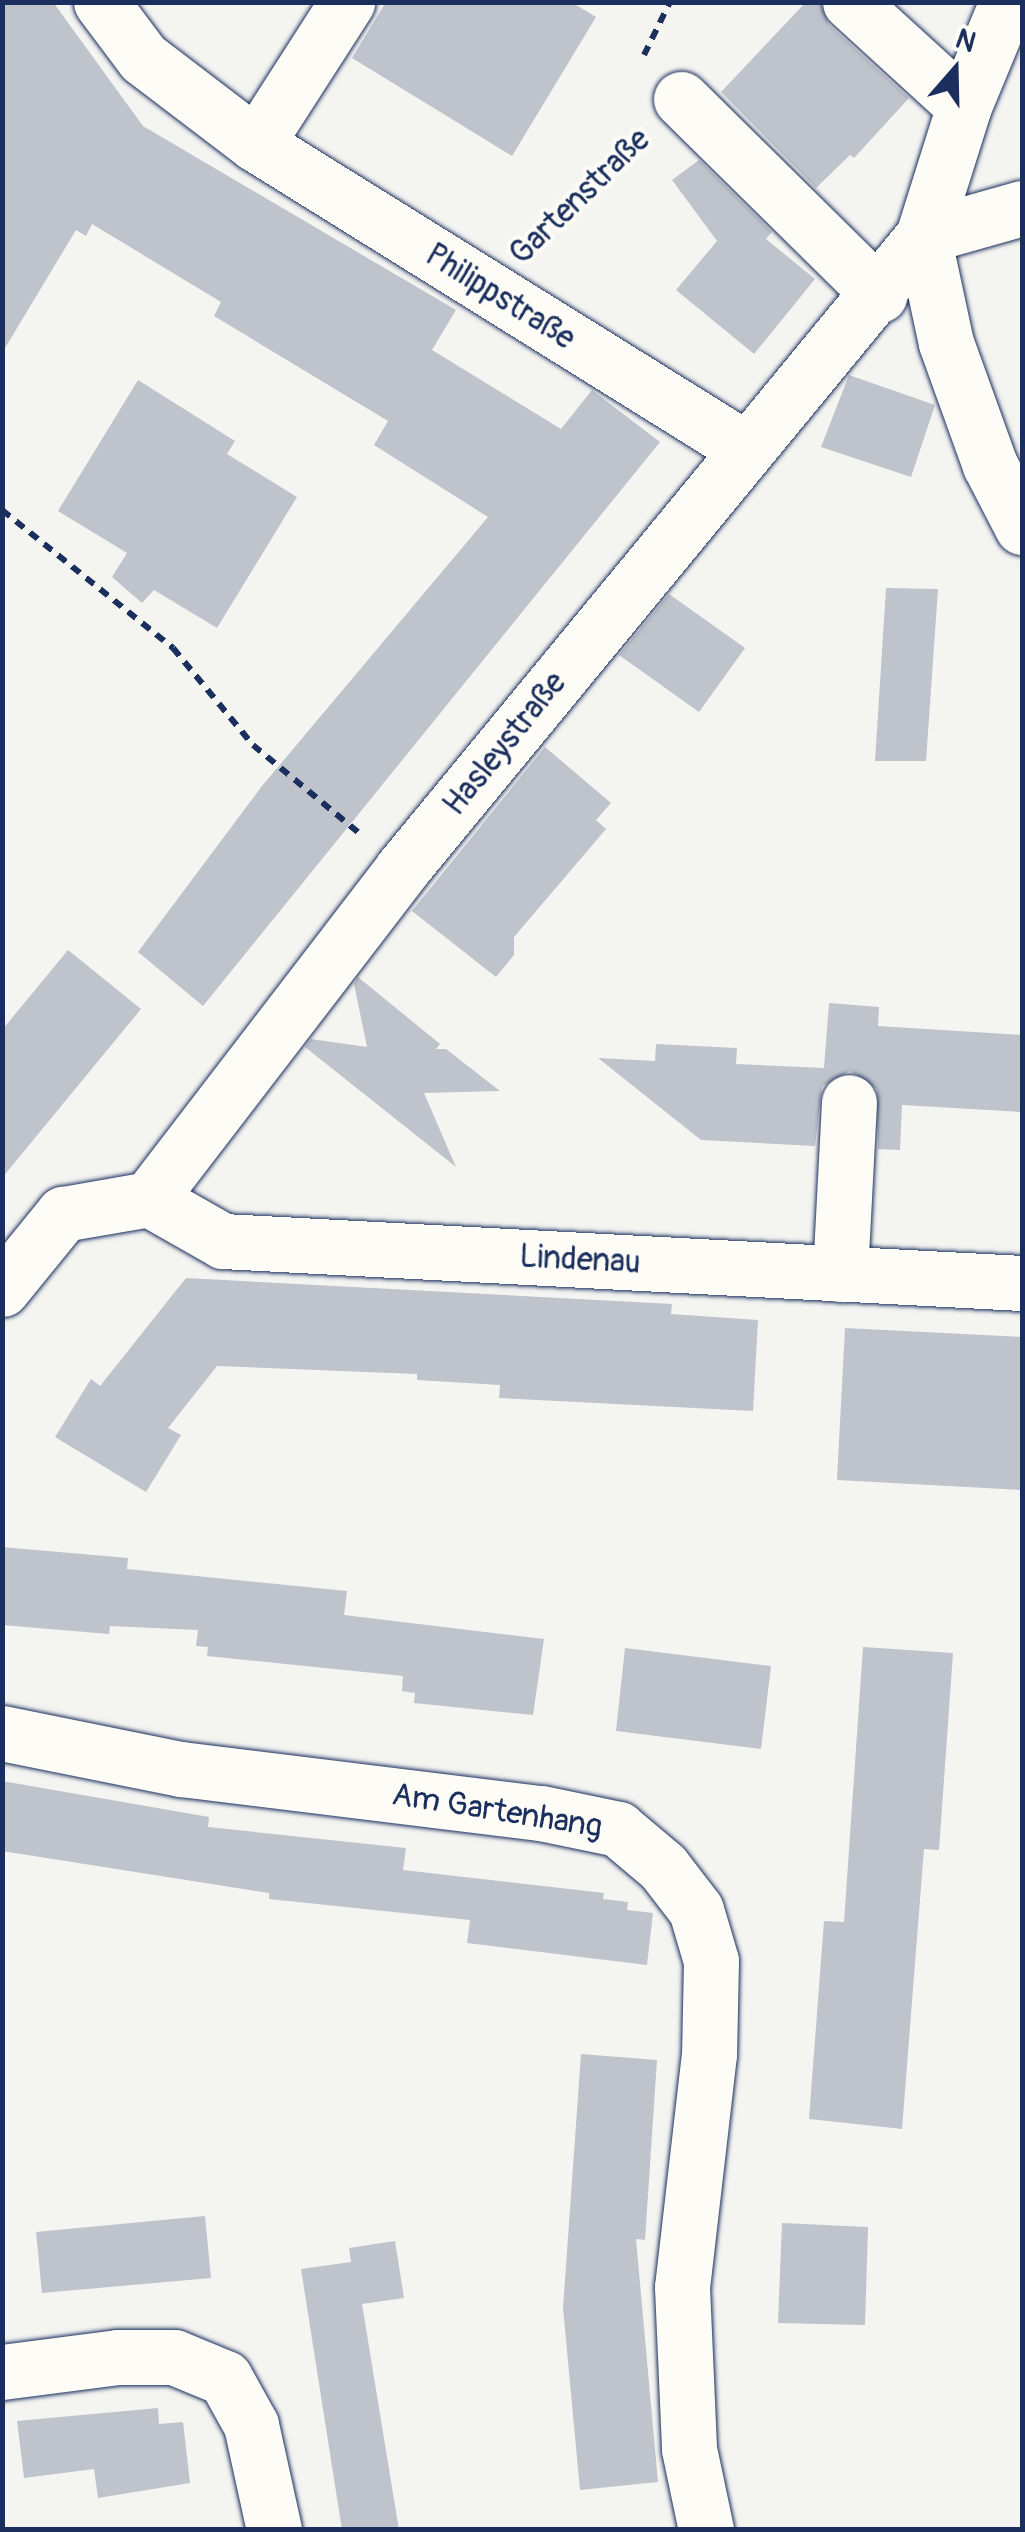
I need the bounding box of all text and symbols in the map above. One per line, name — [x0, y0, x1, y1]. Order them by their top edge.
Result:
north arrow — [905, 20, 1005, 120]
text: N — [951, 22, 980, 61]
street label: Gartenstraße — [502, 121, 658, 273]
street label: Philippstraße — [418, 236, 582, 358]
street label: Hasleystraße — [436, 665, 574, 823]
street label: Lindenau — [519, 1238, 641, 1282]
street label: Am Gartenhang — [389, 1775, 605, 1847]

